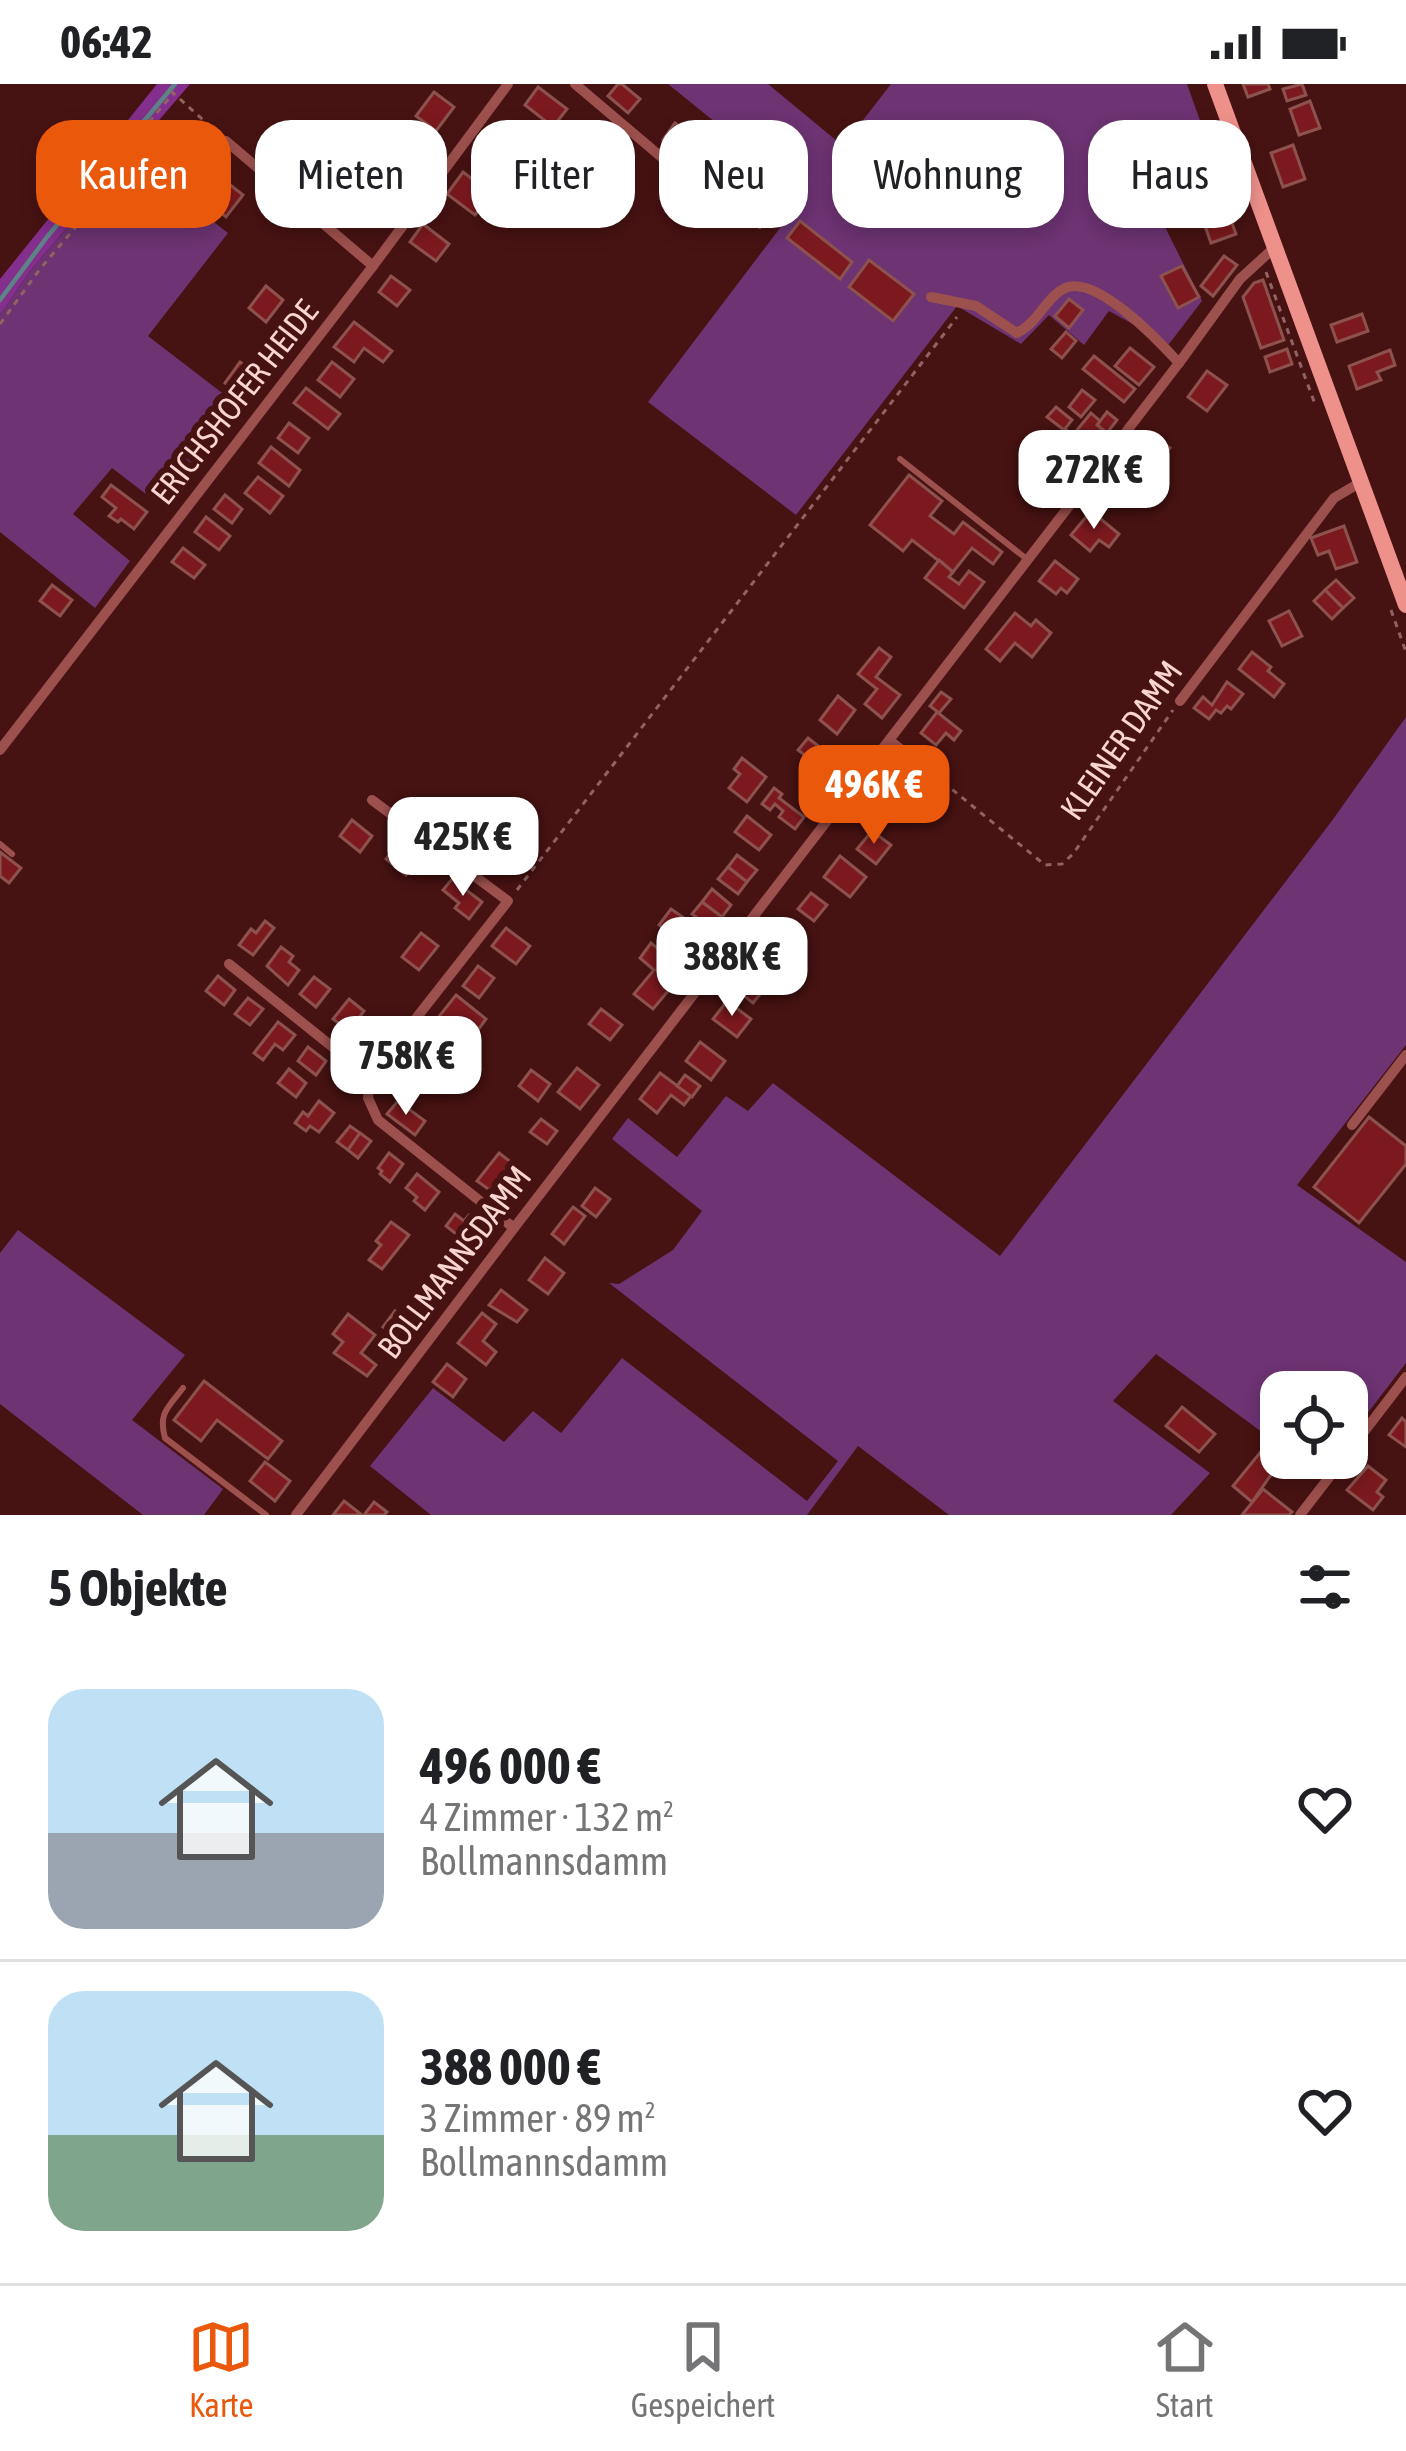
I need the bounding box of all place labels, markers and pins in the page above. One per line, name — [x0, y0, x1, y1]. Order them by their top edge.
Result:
pin: 272K € — [996, 430, 1192, 532]
pin: 496K € — [776, 745, 972, 847]
pin: 425K € — [365, 797, 561, 899]
pin: 388K € — [634, 917, 830, 1019]
pin: 758K € — [308, 1016, 504, 1118]

